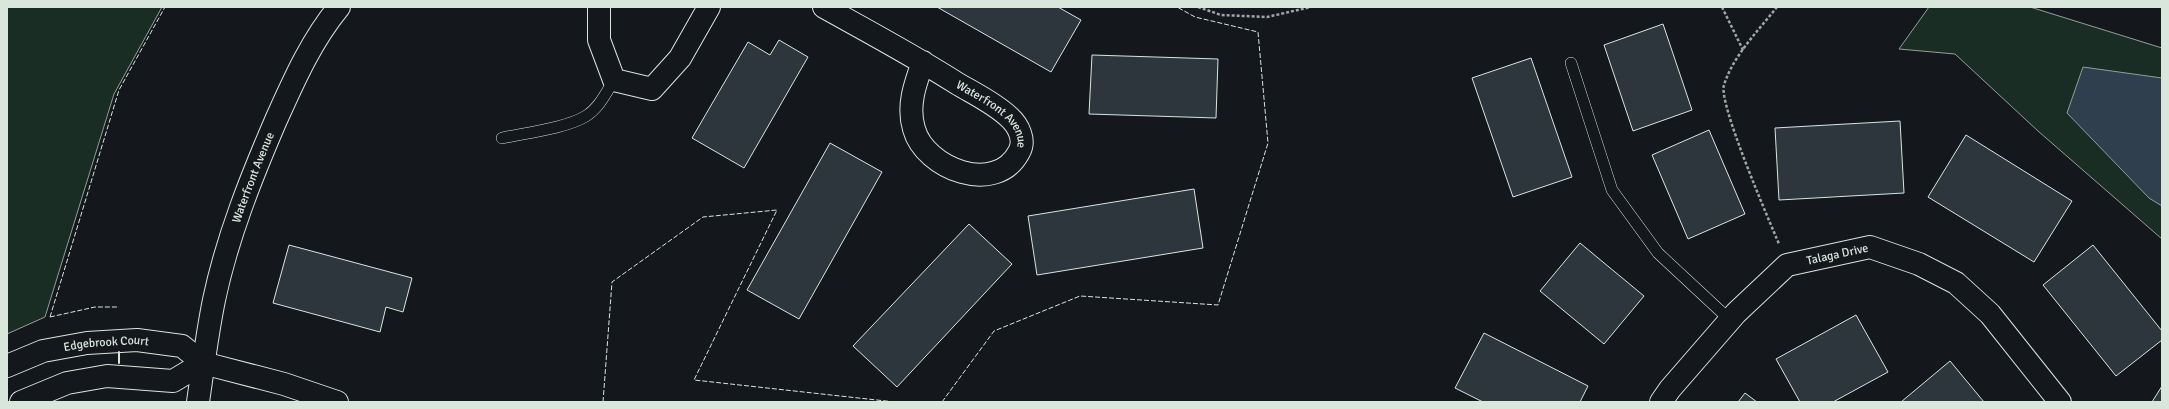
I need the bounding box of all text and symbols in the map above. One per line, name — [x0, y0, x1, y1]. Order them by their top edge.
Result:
street label: Waterfront Avenue — [954, 77, 1029, 149]
street label: Waterfront Avenue — [229, 130, 277, 225]
street label: Talaga Drive — [1805, 240, 1870, 268]
street label: Edgebrook Court — [62, 332, 150, 355]

